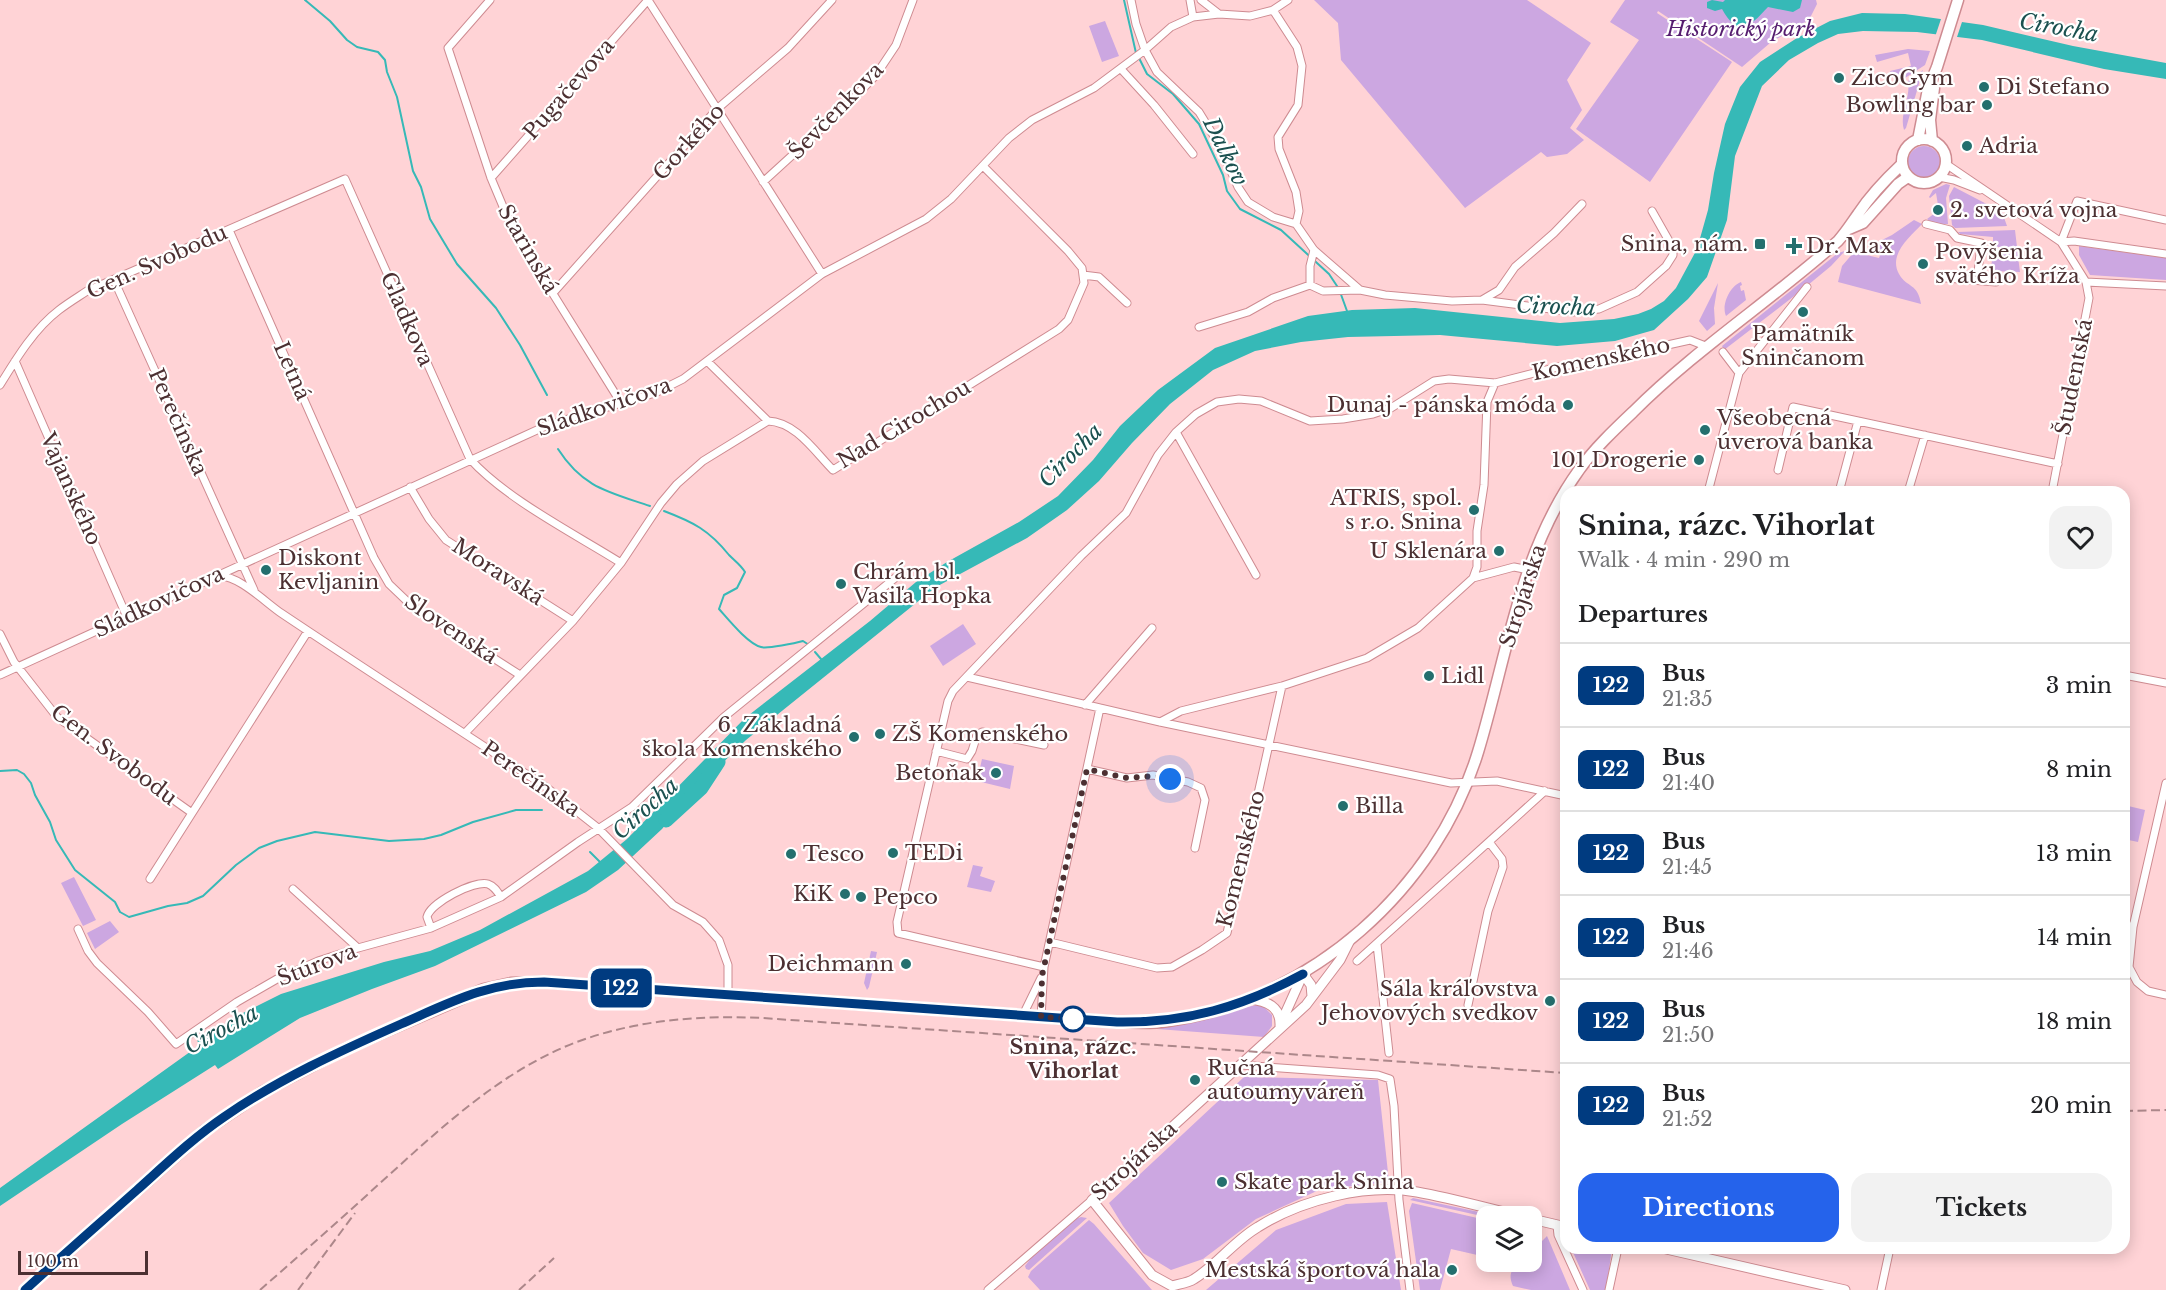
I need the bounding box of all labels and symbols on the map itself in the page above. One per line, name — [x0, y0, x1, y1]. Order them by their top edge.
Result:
water label: Cirocha — [2017, 7, 2101, 48]
park label: Historický park — [1665, 16, 1816, 42]
street label: Pugačevova — [518, 33, 620, 145]
street label: Ševčenkova — [783, 57, 889, 165]
place label: ZicoGym — [1851, 65, 1954, 91]
marker: ZicoGym — [1832, 71, 1846, 85]
place label: Di Stefano — [1996, 74, 2110, 100]
marker: Di Stefano — [1977, 80, 1991, 94]
place label: Bowling bar — [1846, 92, 1975, 118]
street label: Gorkého — [648, 98, 730, 186]
marker: Bowling bar — [1980, 98, 1994, 112]
water label: Dalkov — [1197, 112, 1254, 190]
place label: Adria — [1978, 133, 2038, 159]
marker: Adria — [1960, 139, 1974, 153]
place label: 2. svetová vojna — [1950, 197, 2118, 223]
street label: Starinská — [492, 200, 564, 299]
marker: 2. svetová vojna — [1931, 203, 1945, 217]
street label: Gen. Svobodu — [83, 219, 231, 305]
place label: Snina, nám. — [1621, 231, 1748, 257]
place label: Dr. Max — [1806, 233, 1893, 259]
marker: Snina, nám. — [1753, 237, 1767, 251]
marker: Dr. Max — [1787, 239, 1801, 253]
place label: Povýšenia svätého Kríža — [1935, 239, 2080, 289]
marker: Povýšenia svätého Kríža — [1916, 257, 1930, 271]
street label: Gladkova — [375, 268, 439, 371]
water label: Cirocha — [1516, 292, 1596, 321]
marker: Pamätník Sninčanom — [1796, 305, 1810, 319]
street label: Študentská — [2050, 316, 2098, 437]
place label: Pamätník Sninčanom — [1741, 321, 1865, 371]
street label: Komenského — [1530, 332, 1672, 386]
street label: Letná — [268, 338, 316, 405]
street label: Perečínska — [143, 364, 213, 480]
street label: Sládkovičova — [533, 372, 675, 442]
street label: Nad Cirochou — [833, 374, 975, 474]
place label: Dunaj - pánska móda — [1327, 392, 1556, 418]
marker: Dunaj - pánska móda — [1561, 398, 1575, 412]
place label: Všeobecná úverová banka — [1716, 405, 1873, 455]
water label: Cirocha — [1033, 418, 1108, 493]
marker: Všeobecná úverová banka — [1698, 423, 1712, 437]
street label: Vajanského — [34, 428, 107, 549]
place label: 101 Drogerie — [1551, 447, 1687, 473]
marker: 101 Drogerie — [1692, 453, 1706, 467]
place label: ATRIS, spol. s r.o. Snina — [1329, 485, 1462, 535]
marker: ATRIS, spol. s r.o. Snina — [1467, 503, 1481, 517]
street label: Moravská — [447, 533, 549, 611]
place label: U Sklenára — [1370, 538, 1487, 564]
street label: Strojárska — [1494, 541, 1552, 651]
marker: U Sklenára — [1492, 544, 1506, 558]
place label: Diskont Kevljanin — [278, 545, 379, 595]
place label: Chrám bl. Vasiľa Hopka — [852, 559, 992, 609]
street label: Sládkovičova — [90, 560, 228, 643]
marker: Diskont Kevljanin — [259, 563, 273, 577]
marker: Chrám bl. Vasiľa Hopka — [834, 577, 848, 591]
street label: Slovenská — [400, 588, 503, 670]
place label: Lidl — [1441, 663, 1485, 689]
marker: Lidl — [1422, 669, 1436, 683]
street label: Gen. Svobodu — [46, 699, 182, 811]
place label: 6. Základná škola Komenského — [642, 712, 842, 762]
place label: ZŠ Komenského — [892, 721, 1068, 747]
marker: ZŠ Komenského — [873, 727, 887, 741]
marker: 6. Základná škola Komenského — [847, 730, 861, 744]
street label: Perečínska — [477, 735, 586, 823]
place label: Betoňak — [895, 760, 984, 786]
your location — [1155, 764, 1185, 794]
marker: Betoňak — [989, 766, 1003, 780]
water label: Cirocha — [607, 772, 684, 845]
street label: Komenského — [1211, 788, 1271, 930]
place label: Billa — [1355, 793, 1404, 819]
marker: Billa — [1336, 799, 1350, 813]
place label: TEDi — [905, 840, 963, 866]
place label: Tesco — [803, 841, 864, 867]
marker: TEDi — [886, 846, 900, 860]
marker: Tesco — [784, 847, 798, 861]
place label: KiK — [793, 881, 834, 907]
place label: Pepco — [873, 884, 938, 910]
marker: KiK — [838, 887, 852, 901]
marker: Pepco — [854, 890, 868, 904]
street label: Štúrova — [274, 938, 361, 992]
place label: Deichmann — [767, 951, 894, 977]
marker: Deichmann — [899, 957, 913, 971]
line badge: 122 — [586, 968, 656, 1008]
place label: Sála kráľovstva Jehovových svedkov — [1318, 976, 1538, 1026]
marker: Sála kráľovstva Jehovových svedkov — [1543, 994, 1557, 1008]
water label: Cirocha — [180, 999, 263, 1060]
marker: Snina, rázc. Vihorlat — [1060, 1006, 1086, 1032]
place label: Snina, rázc. Vihorlat — [1010, 1034, 1136, 1084]
place label: Ručná autoumyváreň — [1207, 1055, 1365, 1105]
marker: Ručná autoumyváreň — [1188, 1073, 1202, 1087]
street label: Strojárska — [1086, 1115, 1183, 1206]
place label: Skate park Snina — [1234, 1169, 1414, 1195]
marker: Skate park Snina — [1215, 1175, 1229, 1189]
scale bar — [18, 1248, 148, 1276]
place label: Mestská športová hala — [1205, 1257, 1440, 1283]
marker: Mestská športová hala — [1445, 1263, 1459, 1277]

